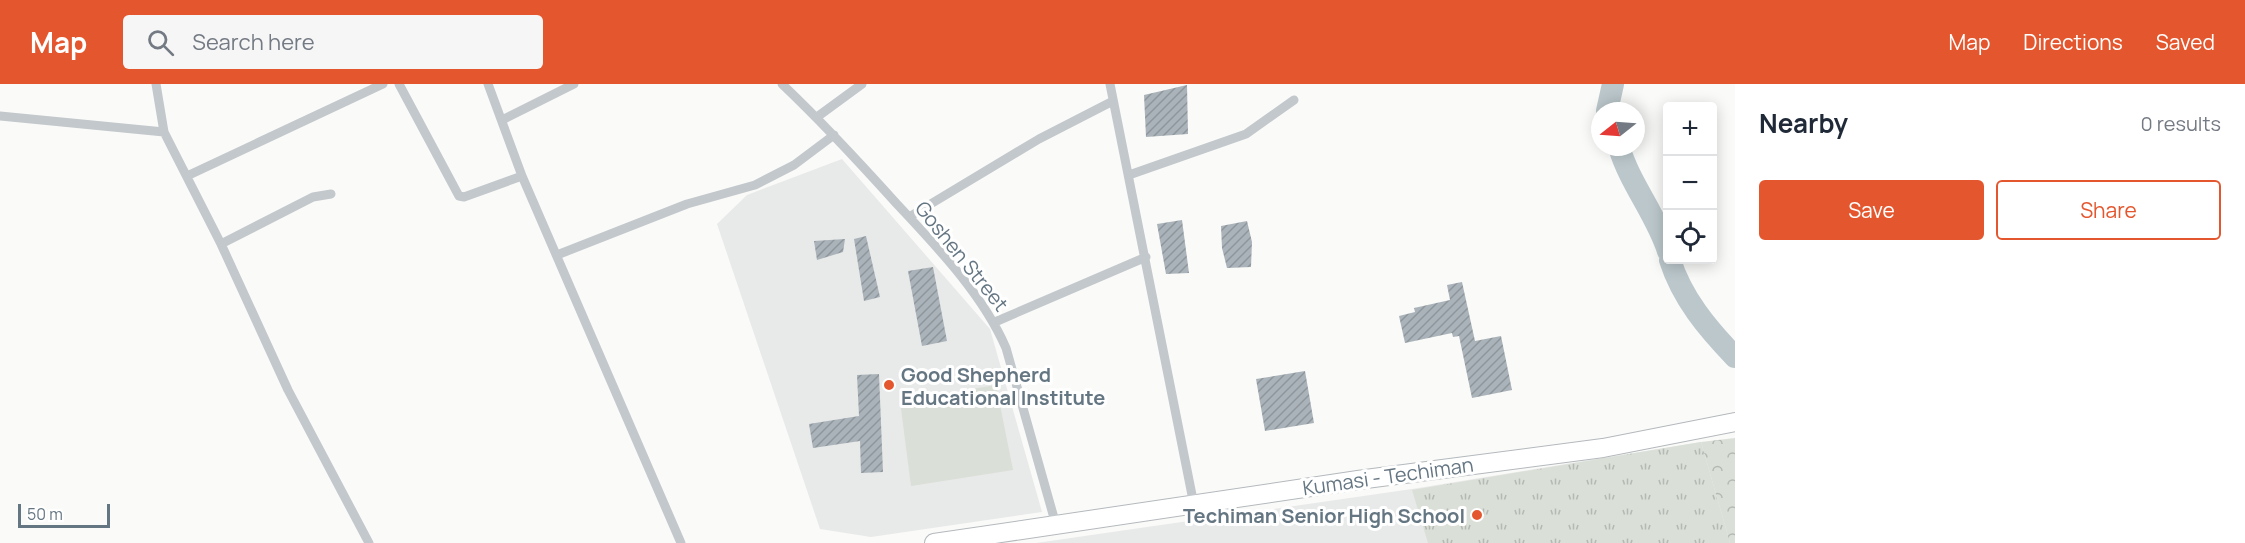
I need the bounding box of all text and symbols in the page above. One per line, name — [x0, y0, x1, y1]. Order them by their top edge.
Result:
search box — [123, 15, 543, 69]
text: Map — [30, 23, 87, 61]
icon: search — [144, 26, 177, 59]
text: Search here — [192, 27, 315, 57]
text: Map — [1949, 28, 1990, 56]
text: Directions — [2023, 28, 2123, 56]
text: Saved — [2156, 28, 2215, 56]
north arrow — [1591, 102, 1645, 156]
map controls — [1663, 102, 1717, 264]
button: + — [1663, 102, 1717, 156]
text: Nearby — [1759, 105, 1848, 141]
text: 0 results — [2141, 110, 2221, 137]
button: − — [1663, 156, 1717, 210]
button: Save — [1759, 180, 1984, 240]
button: Share — [1996, 180, 2221, 240]
street label: Goshen Street — [909, 195, 1015, 317]
button: locate — [1663, 210, 1717, 264]
place label: Good Shepherd Educational Institute — [901, 361, 1105, 411]
marker: Good Shepherd Educational Institute — [882, 378, 896, 392]
street label: Kumasi - Techiman — [1301, 451, 1475, 501]
scale bar — [18, 501, 110, 528]
place label: Techiman Senior High School — [1183, 502, 1465, 529]
text: 50 m — [27, 503, 63, 525]
marker: Techiman Senior High School — [1470, 508, 1484, 522]

